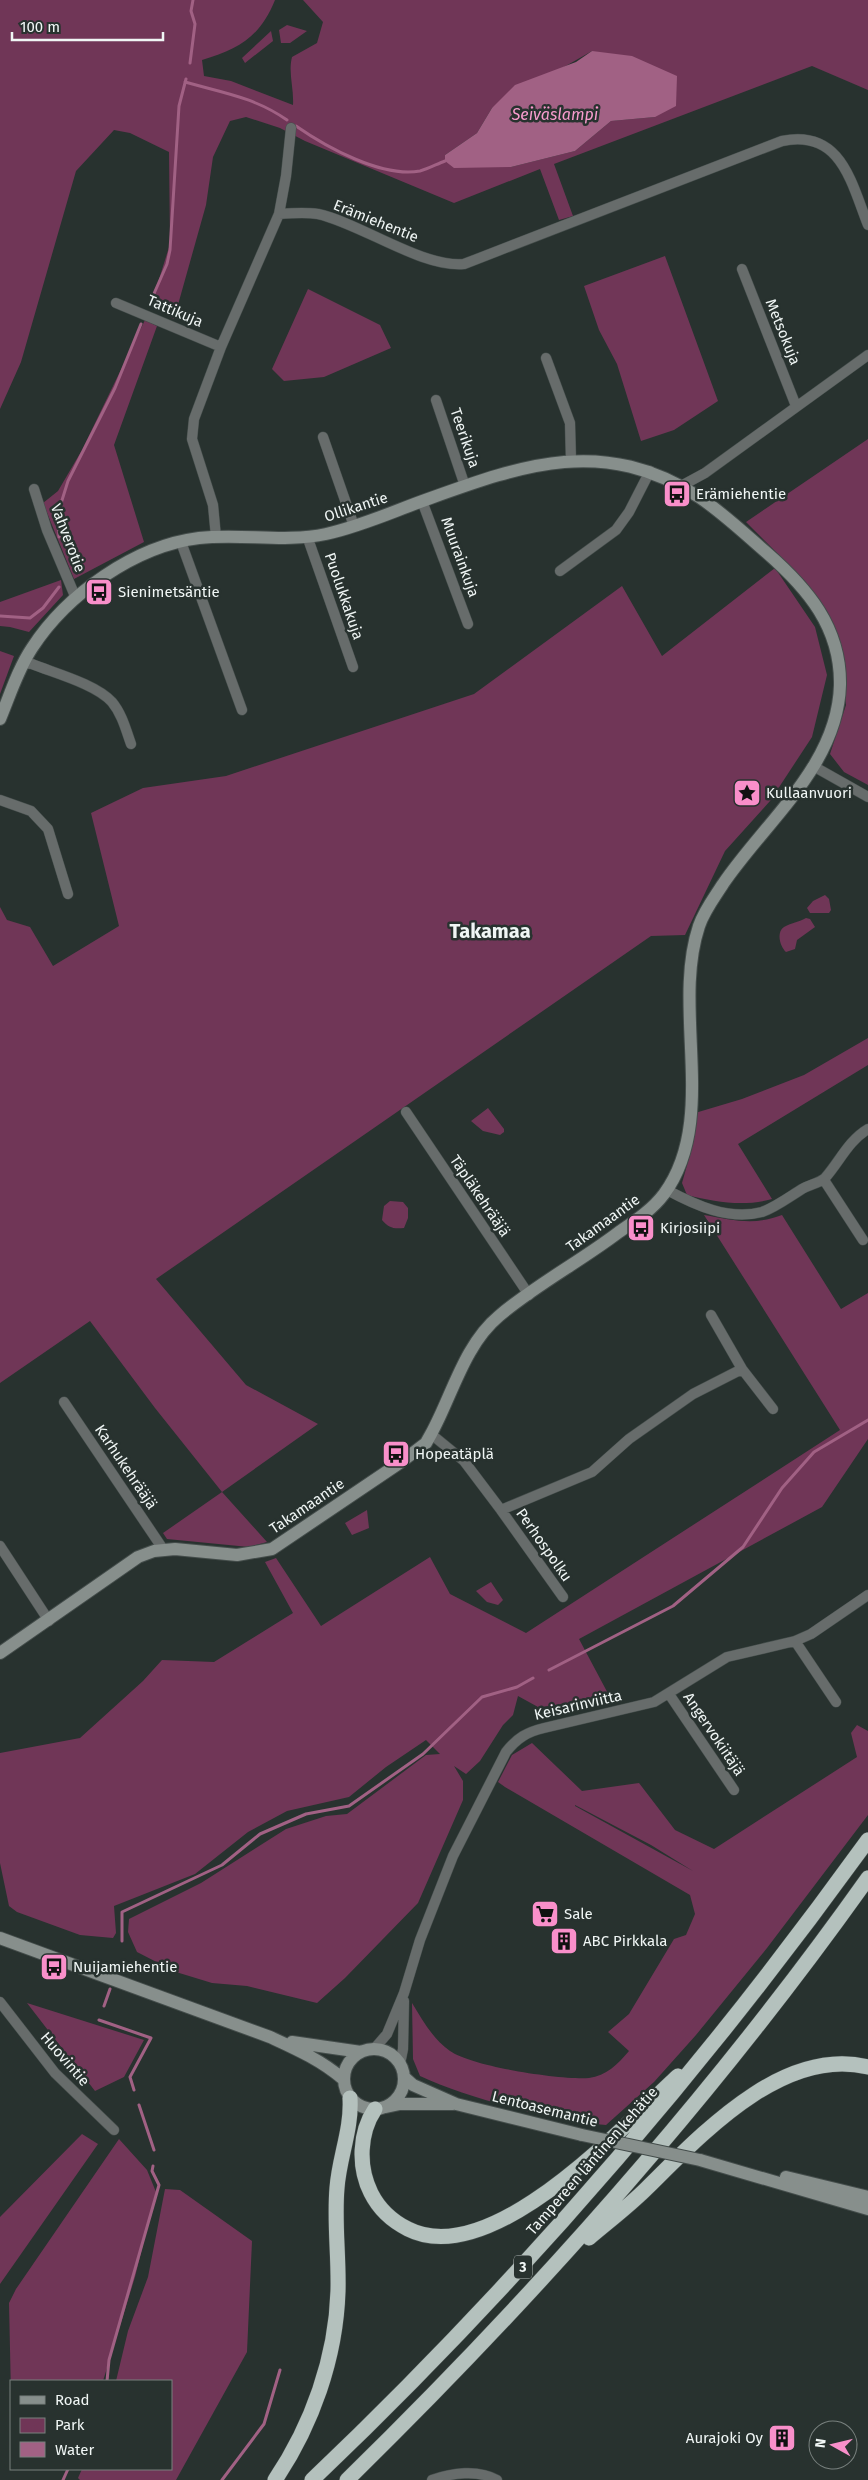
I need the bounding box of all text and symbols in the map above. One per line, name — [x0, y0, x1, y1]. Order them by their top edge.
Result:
scale bar — [12, 10, 164, 42]
text: 100 m — [20, 18, 60, 36]
water label: Seiväslampi — [511, 105, 599, 124]
street label: Erämiehentie — [331, 196, 421, 246]
street label: Tattikuja — [144, 291, 206, 331]
street label: Metsokuja — [762, 296, 804, 368]
street label: Teerikuja — [446, 406, 484, 470]
bus stop icon: Erämiehentie — [662, 479, 692, 509]
place label: Erämiehentie — [696, 485, 786, 503]
street label: Ollikantie — [322, 488, 390, 526]
street label: Vahverotie — [47, 501, 89, 575]
street label: Muurainkuja — [437, 514, 483, 600]
street label: Puolukkakuja — [321, 550, 367, 642]
bus stop icon: Sienimetsäntie — [84, 577, 114, 607]
place label: Sienimetsäntie — [118, 583, 220, 601]
place icon: Kullaanvuori — [732, 778, 762, 808]
place label: Kullaanvuori — [766, 784, 852, 802]
district label: Takamaa — [449, 919, 531, 943]
street label: Täpläkehrääjä — [446, 1152, 514, 1240]
street label: Takamaantie — [563, 1190, 643, 1256]
bus stop icon: Kirjosiipi — [626, 1213, 656, 1243]
place label: Kirjosiipi — [660, 1219, 720, 1237]
street label: Karhukehrääjä — [91, 1421, 161, 1513]
bus stop icon: Hopeatäplä — [381, 1439, 411, 1469]
place label: Hopeatäplä — [415, 1445, 494, 1463]
street label: Takamaantie — [266, 1474, 348, 1538]
street label: Perhospolku — [512, 1505, 576, 1585]
street label: Keisarinviitta — [532, 1686, 624, 1724]
street label: Angervokiitäjä — [679, 1689, 749, 1779]
supermarket icon: Sale — [530, 1899, 560, 1929]
place label: Sale — [564, 1905, 593, 1923]
building icon: ABC Pirkkala — [549, 1926, 579, 1956]
place label: ABC Pirkkala — [583, 1932, 667, 1950]
bus stop icon: Nuijamiehentie — [39, 1952, 69, 1982]
place label: Nuijamiehentie — [73, 1958, 177, 1976]
street label: Huovintie — [37, 2028, 93, 2090]
street label: Tampereen läntinen kehätie — [523, 2083, 661, 2239]
street label: Lentoasemantie — [490, 2087, 600, 2131]
road number: 3 — [514, 2256, 532, 2278]
legend — [10, 2380, 172, 2470]
text: Road — [55, 2391, 90, 2409]
text: Park — [55, 2416, 85, 2434]
north arrow — [808, 2420, 858, 2470]
building icon: Aurajoki Oy — [767, 2423, 797, 2453]
place label: Aurajoki Oy — [686, 2429, 764, 2447]
text: N — [812, 2437, 830, 2449]
text: Water — [55, 2441, 94, 2459]

